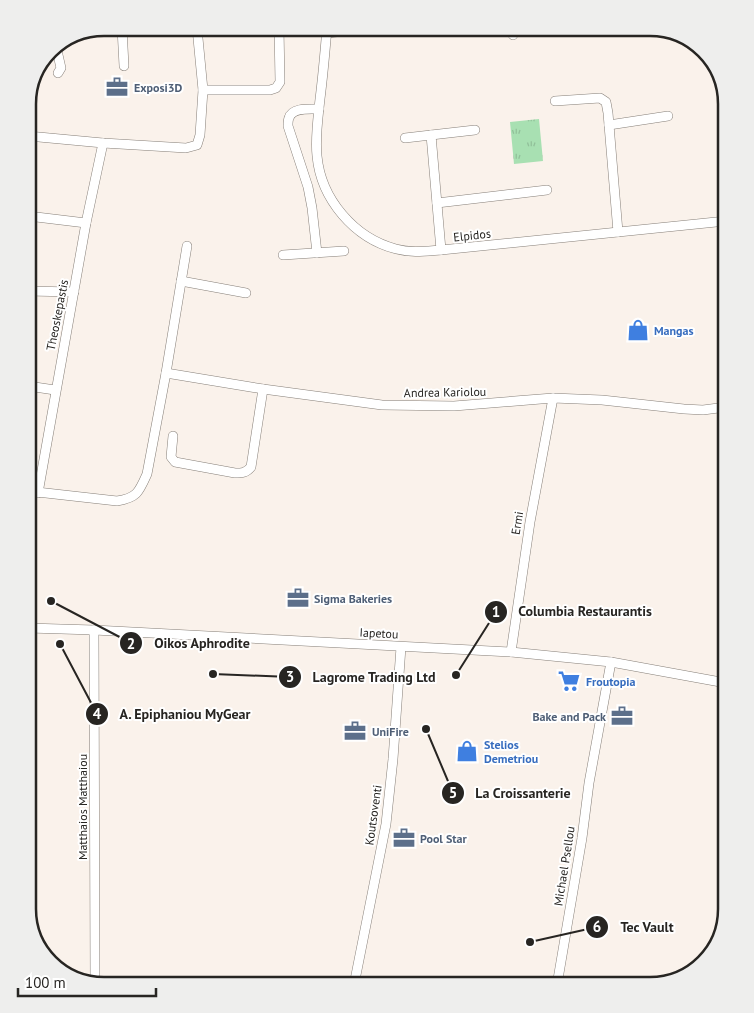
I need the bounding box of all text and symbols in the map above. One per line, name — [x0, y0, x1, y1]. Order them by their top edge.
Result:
office icon: Exposi3D — [104, 74, 130, 100]
place label: Exposi3D — [134, 80, 183, 95]
street label: Elpidos — [453, 226, 491, 244]
street label: Theoskepastis — [43, 278, 71, 352]
shop icon: Mangas — [625, 317, 651, 343]
place label: Mangas — [654, 323, 694, 338]
street label: Andrea Kariolou — [404, 384, 486, 400]
street label: Ermi — [508, 510, 526, 536]
office icon: Sigma Bakeries — [285, 585, 311, 611]
place label: Sigma Bakeries — [314, 591, 392, 606]
callout: Columbia Restaurantis — [483, 597, 662, 626]
text: 1 — [492, 602, 500, 621]
text: Columbia Restaurantis — [518, 602, 652, 620]
street label: Iapetou — [359, 624, 399, 642]
callout: Oikos Aphrodite — [119, 629, 260, 658]
text: 2 — [127, 634, 135, 653]
text: Oikos Aphrodite — [154, 634, 250, 652]
callout: Lagrome Trading Ltd — [277, 662, 446, 691]
text: 3 — [286, 667, 294, 686]
text: Lagrome Trading Ltd — [313, 668, 435, 686]
supermarket icon: Froutopia — [556, 668, 582, 694]
place label: Froutopia — [586, 674, 635, 689]
callout: A. Epiphaniou MyGear — [84, 699, 261, 728]
office icon: Bake and Pack — [609, 703, 635, 729]
text: 4 — [93, 704, 102, 723]
text: A. Epiphaniou MyGear — [120, 705, 250, 723]
place label: Bake and Pack — [533, 709, 606, 724]
office icon: UniFire — [342, 718, 368, 744]
place label: UniFire — [372, 724, 409, 739]
place label: Stelios Demetriou — [484, 737, 538, 766]
shop icon: Stelios Demetriou — [454, 738, 480, 764]
street label: Matthaios Matthaiou — [75, 754, 90, 860]
callout: La Croissanterie — [440, 778, 581, 807]
text: 5 — [449, 783, 457, 802]
street label: Koutsoventi — [361, 784, 385, 846]
text: La Croissanterie — [475, 784, 571, 802]
office icon: Pool Star — [391, 825, 417, 851]
street label: Michael Psellou — [550, 825, 578, 907]
place label: Pool Star — [420, 831, 467, 846]
callout: Tec Vault — [585, 912, 684, 941]
text: 6 — [593, 917, 601, 936]
text: Tec Vault — [620, 918, 674, 936]
scale bar — [18, 966, 155, 998]
text: 100 m — [25, 973, 66, 992]

